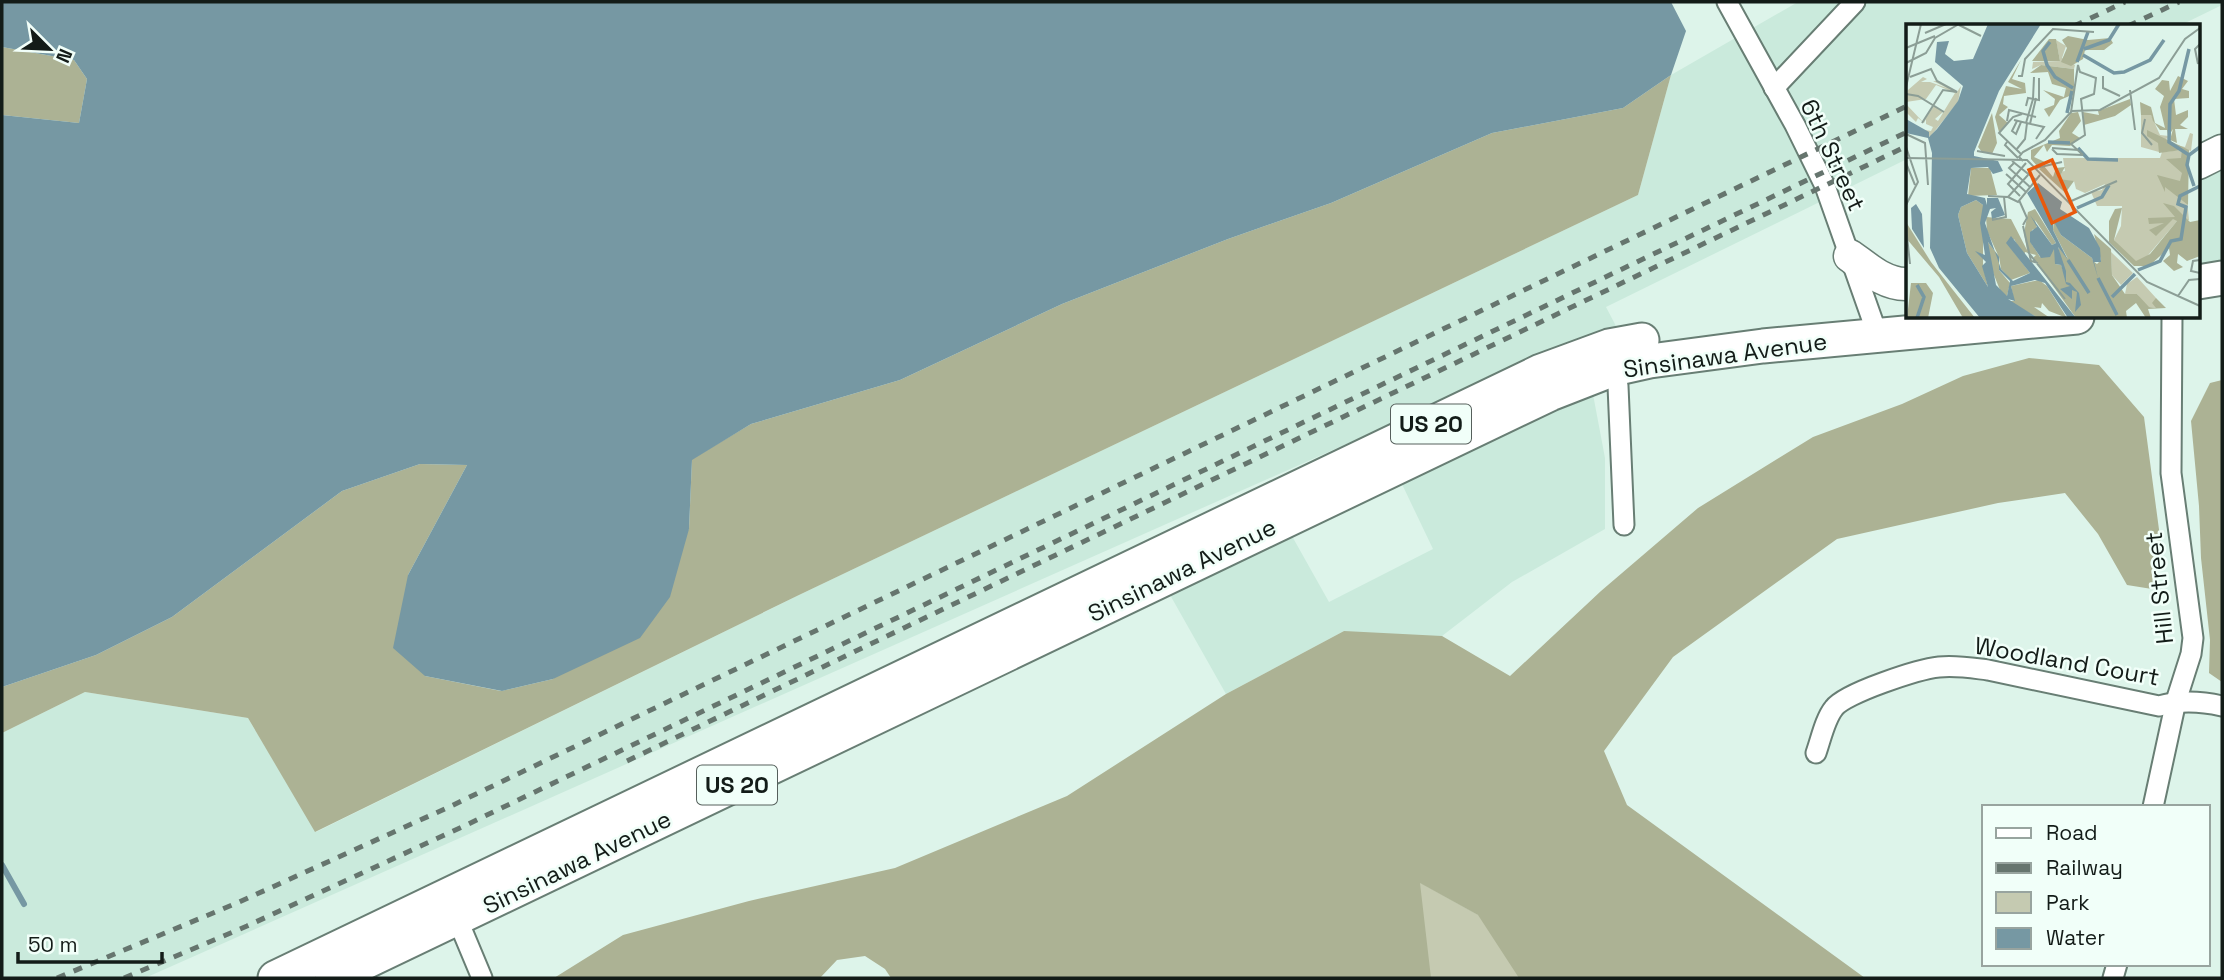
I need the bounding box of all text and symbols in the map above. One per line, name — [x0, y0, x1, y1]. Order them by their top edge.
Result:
north arrow — [14, 14, 84, 84]
inset map — [1906, 24, 2200, 318]
text: N — [50, 45, 78, 67]
street label: 6th Street — [1794, 94, 1872, 216]
street label: Sinsinawa Avenue — [1621, 325, 1829, 385]
road number: US 20 — [1391, 404, 1471, 444]
street label: Sinsinawa Avenue — [1083, 511, 1281, 629]
street label: Hill Street — [2138, 530, 2180, 646]
street label: Woodland Court — [1972, 630, 2162, 692]
road number: US 20 — [697, 765, 777, 804]
street label: Sinsinawa Avenue — [478, 803, 676, 921]
legend — [1982, 805, 2210, 966]
text: Road — [2046, 819, 2098, 846]
text: Railway — [2046, 854, 2123, 881]
text: Park — [2046, 889, 2090, 916]
scale bar — [18, 920, 161, 964]
text: Water — [2046, 924, 2105, 951]
text: 50 m — [28, 931, 78, 958]

